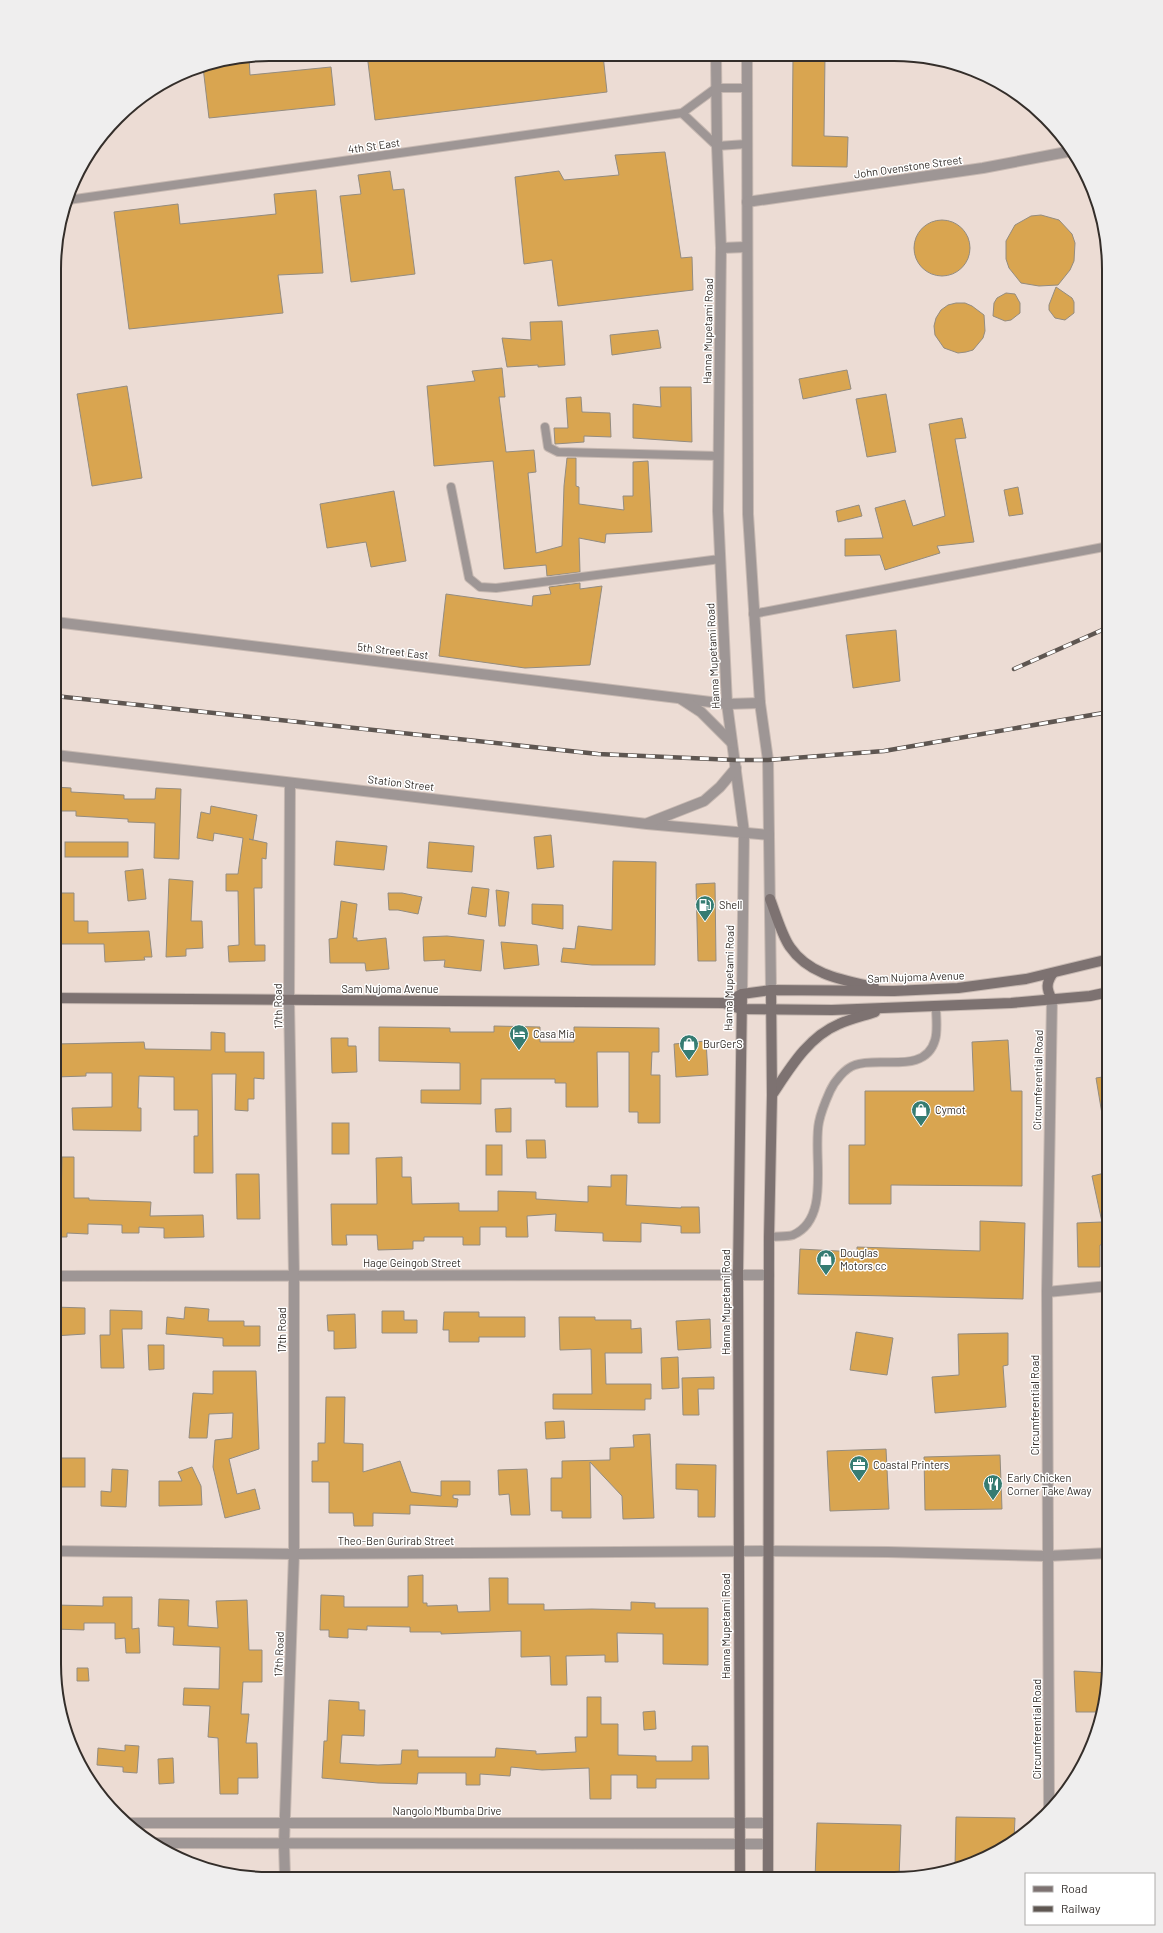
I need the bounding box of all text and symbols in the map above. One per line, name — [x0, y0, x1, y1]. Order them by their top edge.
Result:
street label: 4th St East — [347, 135, 401, 156]
street label: John Ovenstone Street — [853, 152, 963, 181]
street label: Hanna Mupetami Road — [700, 278, 715, 384]
street label: Hanna Mupetami Road — [703, 603, 722, 709]
street label: 5th Street East — [357, 640, 429, 661]
street label: Station Street — [367, 772, 435, 793]
fuel station icon: Shell — [694, 894, 716, 922]
place label: Shell — [719, 898, 742, 911]
street label: Hanna Mupetami Road — [721, 925, 736, 1031]
street label: Sam Nujoma Avenue — [867, 968, 965, 985]
street label: Sam Nujoma Avenue — [341, 982, 439, 995]
street label: 17th Road — [271, 983, 284, 1029]
hotel icon: Casa Mia — [508, 1023, 530, 1051]
place label: Casa Mia — [533, 1027, 575, 1040]
street label: Circumferential Road — [1030, 1030, 1045, 1130]
shop icon: BurGerS — [678, 1033, 700, 1061]
place label: BurGerS — [703, 1037, 743, 1050]
shop icon: Cymot — [910, 1099, 932, 1127]
place label: Cymot — [935, 1103, 966, 1116]
place label: Douglas Motors cc — [840, 1246, 887, 1272]
shop icon: Douglas Motors cc — [815, 1248, 837, 1276]
street label: Hanna Mupetami Road — [719, 1249, 732, 1355]
street label: Hage Geingob Street — [363, 1256, 461, 1269]
street label: 17th Road — [275, 1307, 288, 1353]
street label: Circumferential Road — [1028, 1355, 1041, 1455]
office icon: Coastal Printers — [848, 1454, 870, 1482]
place label: Coastal Printers — [873, 1458, 949, 1471]
place label: Early Chicken Corner Take Away — [1007, 1471, 1091, 1497]
restaurant icon: Early Chicken Corner Take Away — [982, 1473, 1004, 1501]
street label: Theo-Ben Gurirab Street — [338, 1534, 454, 1547]
street label: Hanna Mupetami Road — [719, 1573, 732, 1679]
street label: 17th Road — [271, 1631, 286, 1677]
street label: Circumferential Road — [1030, 1679, 1043, 1779]
street label: Nangolo Mbumba Drive — [393, 1804, 502, 1817]
legend — [1025, 1873, 1155, 1925]
text: Road — [1061, 1881, 1088, 1895]
text: Railway — [1061, 1901, 1101, 1915]

